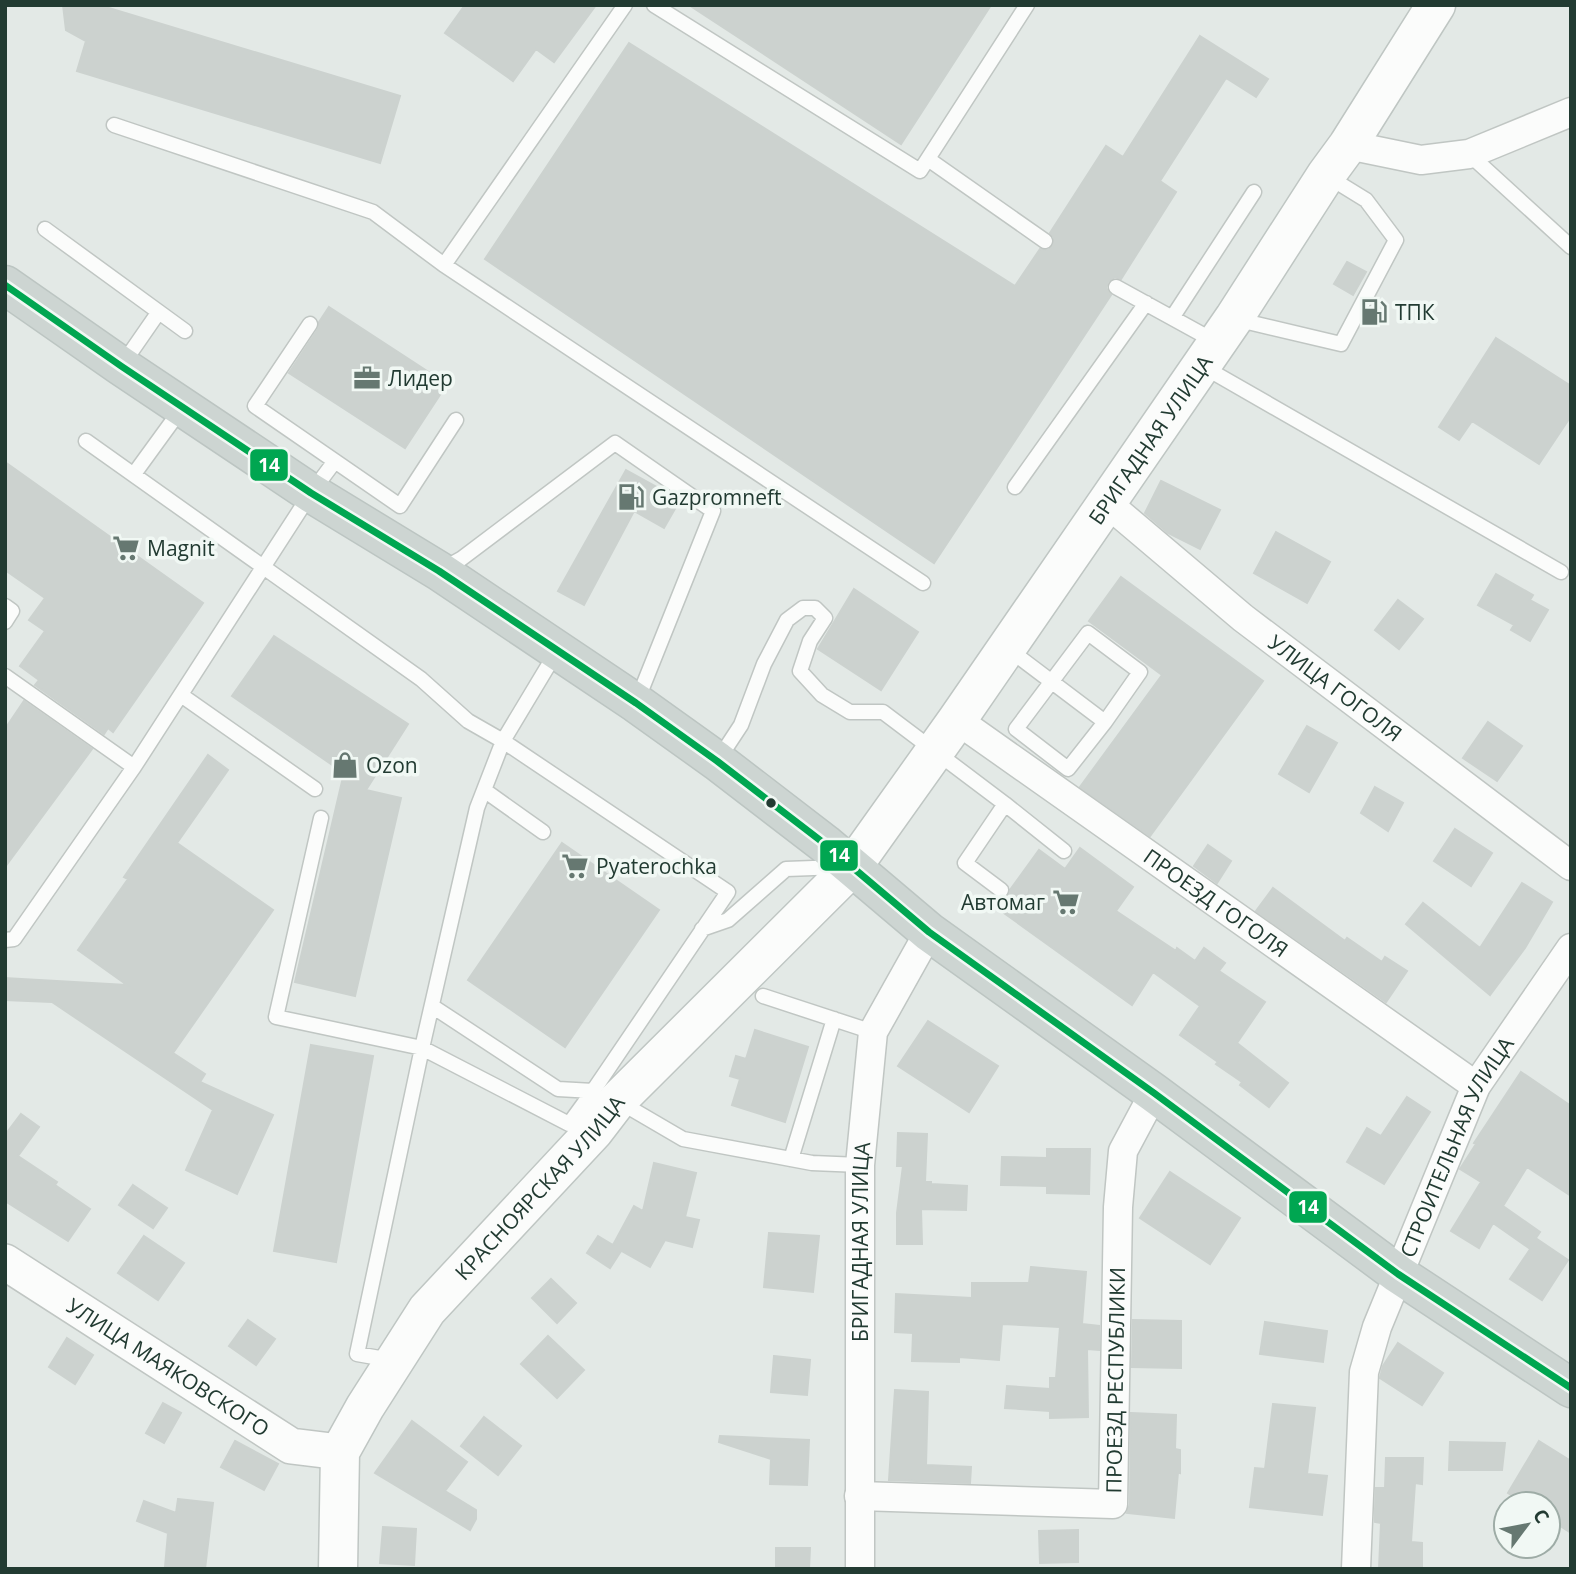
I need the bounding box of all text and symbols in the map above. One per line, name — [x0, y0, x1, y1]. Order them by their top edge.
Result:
fuel station icon: ТПК — [1359, 297, 1389, 327]
place label: ТПК — [1395, 298, 1435, 326]
street label: БРИГАДНАЯ УЛИЦА — [1082, 349, 1219, 530]
office icon: Лидер — [352, 363, 382, 393]
place label: Лидер — [388, 364, 453, 392]
line badge: 14 — [249, 448, 289, 482]
text: 14 — [258, 452, 280, 478]
fuel station icon: Gazpromneft — [616, 482, 646, 512]
place label: Gazpromneft — [652, 483, 782, 511]
supermarket icon: Magnit — [111, 533, 141, 563]
place label: Magnit — [147, 534, 215, 562]
street label: УЛИЦА ГОГОЛЯ — [1263, 628, 1408, 747]
shop icon: Ozon — [330, 750, 360, 780]
place label: Ozon — [366, 751, 418, 779]
unlabelled marker — [764, 796, 778, 810]
line badge: 14 — [819, 839, 859, 872]
text: 14 — [828, 842, 850, 868]
street label: ПРОЕЗД ГОГОЛЯ — [1138, 842, 1294, 963]
supermarket icon: Pyaterochka — [560, 851, 590, 881]
place label: Pyaterochka — [596, 852, 717, 880]
supermarket icon: Автомаг — [1051, 887, 1081, 917]
place label: Автомаг — [961, 888, 1045, 916]
street label: СТРОИТЕЛЬНАЯ УЛИЦА — [1393, 1031, 1520, 1262]
street label: КРАСНОЯРСКАЯ УЛИЦА — [448, 1089, 631, 1286]
street label: БРИГАДНАЯ УЛИЦА — [846, 1140, 876, 1342]
line badge: 14 — [1288, 1190, 1328, 1224]
text: 14 — [1297, 1194, 1319, 1220]
street label: ПРОЕЗД РЕСПУБЛИКИ — [1099, 1267, 1131, 1493]
street label: УЛИЦА МАЯКОВСКОГО — [61, 1291, 275, 1443]
north arrow — [1492, 1490, 1562, 1560]
text: С — [1527, 1504, 1556, 1528]

